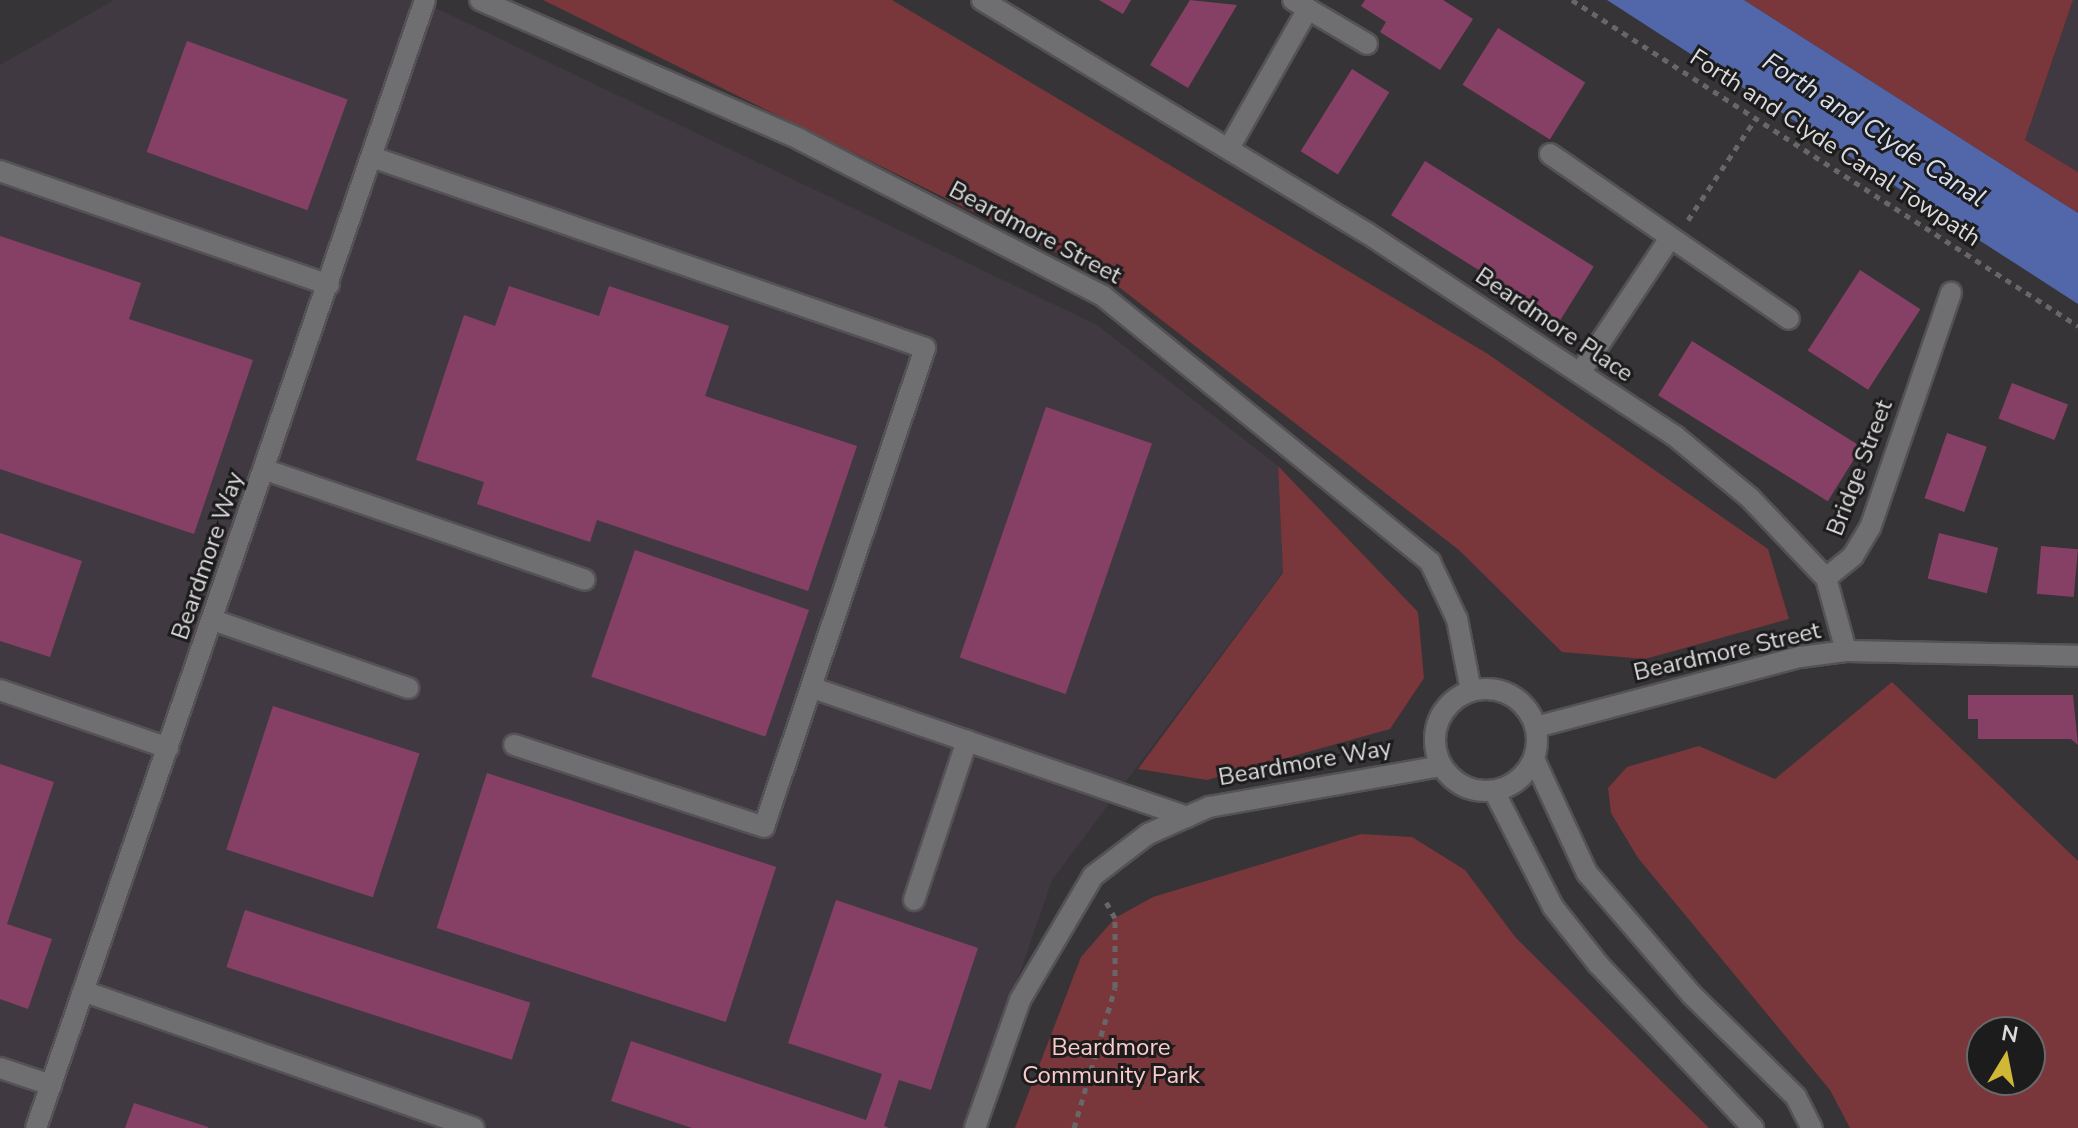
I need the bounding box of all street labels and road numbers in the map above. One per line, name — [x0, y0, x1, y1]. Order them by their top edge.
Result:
street label: Forth and Clyde Canal Towpath — [1684, 43, 1986, 253]
street label: Beardmore Street — [944, 175, 1126, 291]
street label: Beardmore Place — [1470, 262, 1638, 388]
street label: Bridge Street — [1821, 396, 1899, 540]
street label: Beardmore Way — [166, 468, 250, 644]
street label: Beardmore Street — [1631, 616, 1823, 688]
street label: Beardmore Way — [1216, 734, 1394, 792]

